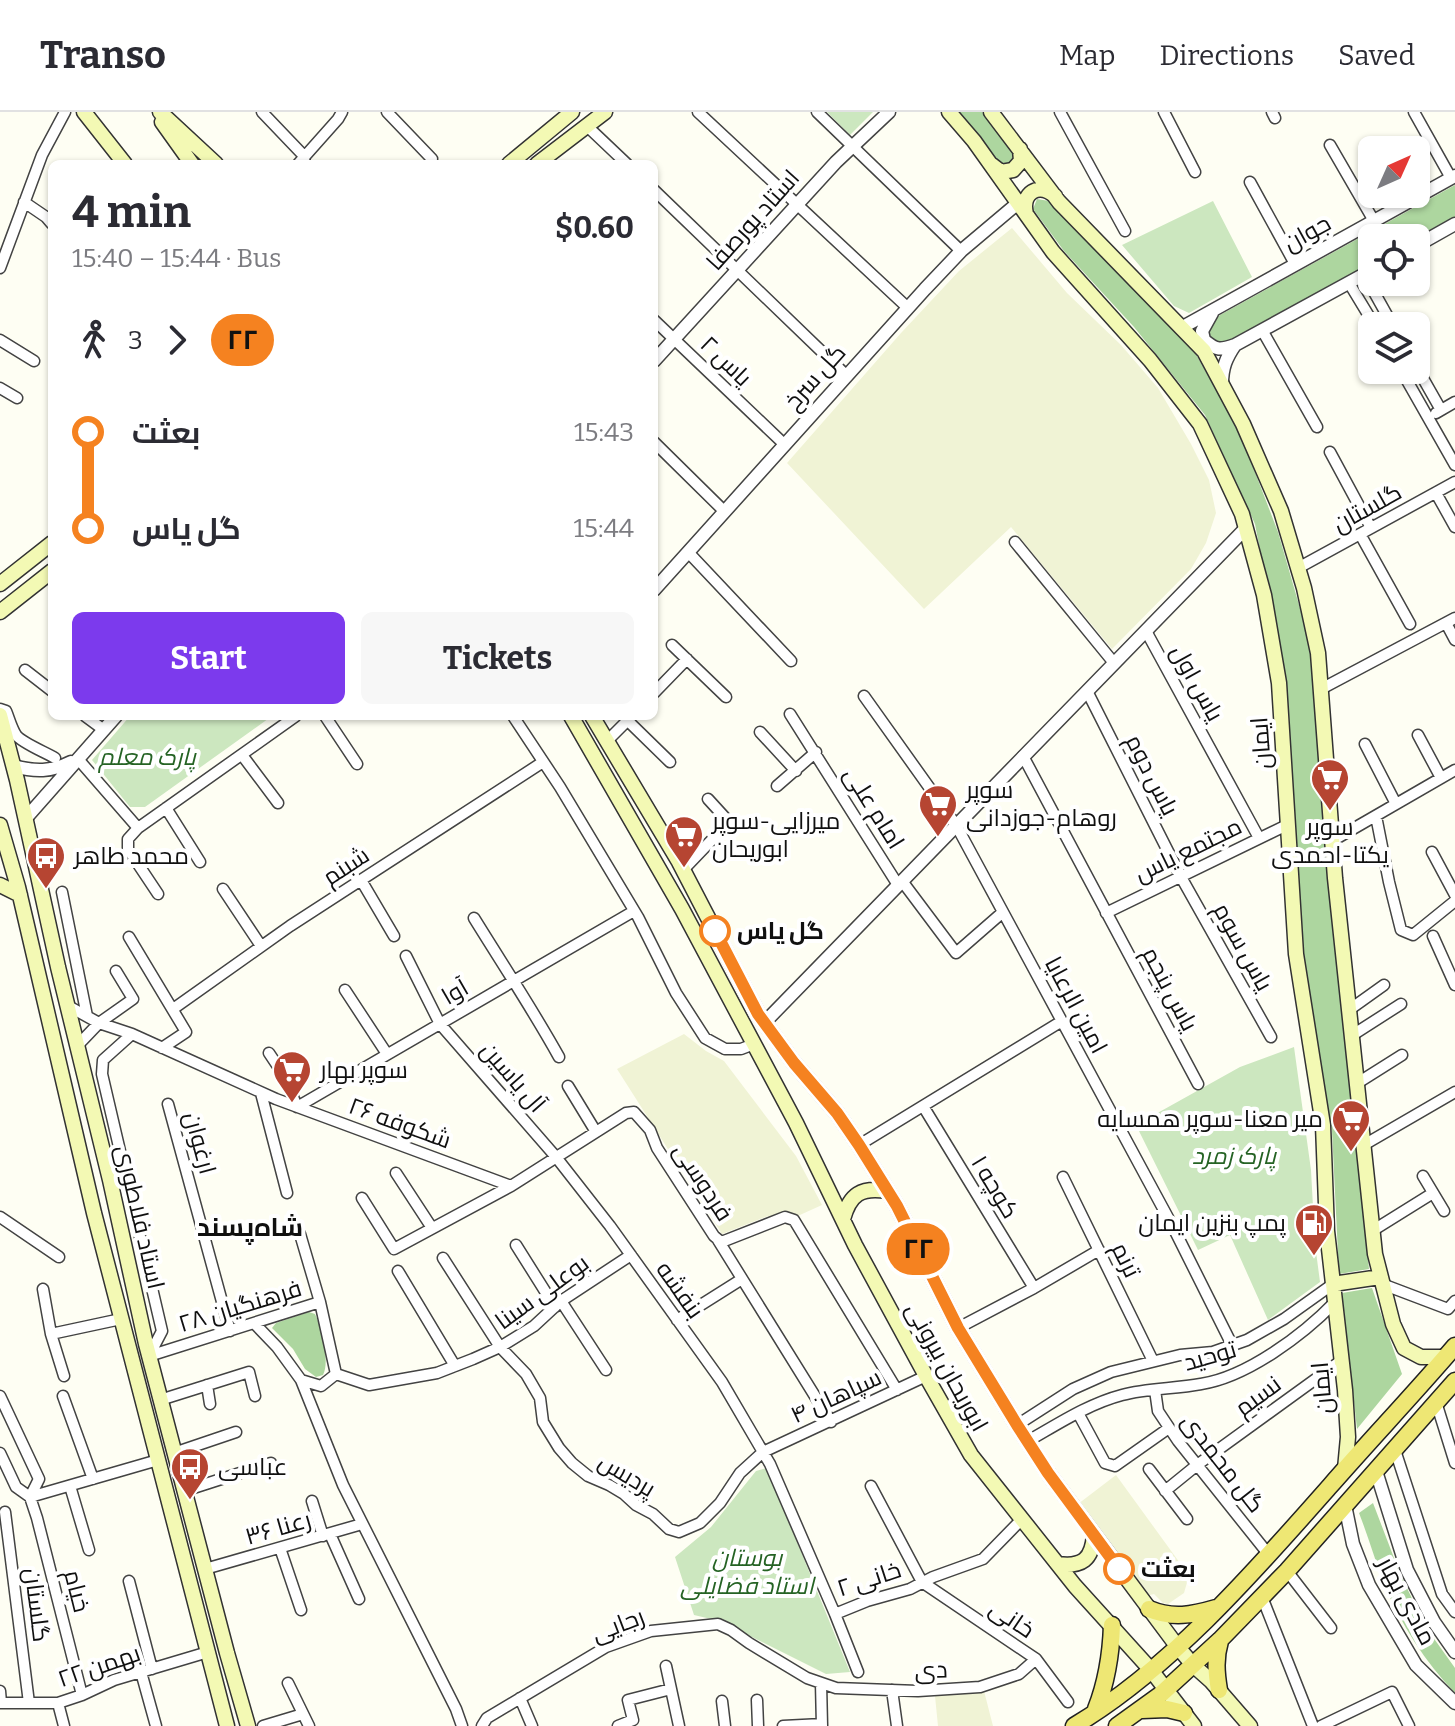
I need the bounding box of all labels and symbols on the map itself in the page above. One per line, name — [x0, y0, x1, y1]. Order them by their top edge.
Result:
north arrow — [1358, 136, 1430, 208]
street label: استاد پورصفا — [701, 164, 807, 277]
street label: جوان — [1279, 209, 1335, 257]
street label: یاس ۲ — [695, 330, 758, 392]
street label: گل سرخ — [778, 339, 853, 417]
street label: گلستان — [1328, 478, 1406, 538]
street label: یاس اول — [1165, 640, 1230, 727]
street label: ایمان — [1245, 716, 1277, 770]
street label: یاس دوم — [1118, 730, 1184, 822]
park label: پارک معلم — [97, 743, 197, 773]
supermarket icon: سوپر یکتا-احمدی — [1309, 757, 1351, 812]
street label: امام علی — [836, 762, 910, 855]
place label: سوپر روهام-جوزدانی — [964, 776, 1117, 834]
supermarket icon: سوپر روهام-جوزدانی — [917, 783, 959, 838]
place label: میرزایی-سوپر ابوریحان — [710, 807, 840, 863]
street label: مجتمع یاس — [1130, 812, 1247, 890]
place label: سوپر یکتا-احمدی — [1271, 813, 1389, 869]
supermarket icon: میرزایی-سوپر ابوریحان — [663, 814, 705, 869]
bus stop icon: محمد طاهر — [25, 835, 67, 890]
street label: شبنم — [318, 841, 376, 893]
place label: محمد طاهر — [72, 842, 189, 870]
street label: یاس سوم — [1206, 898, 1279, 997]
marker: گل یاس — [700, 916, 730, 946]
place label: گل یاس — [737, 917, 824, 945]
street label: یاس پنجم — [1134, 942, 1204, 1037]
street label: امین الرعایا — [1039, 952, 1113, 1058]
street label: آوا — [437, 973, 474, 1011]
street label: آل یاسین — [475, 1036, 552, 1118]
supermarket icon: سوپر بهار — [271, 1049, 313, 1104]
place label: سوپر بهار — [318, 1056, 408, 1086]
street label: شکوفه ۲۶ — [345, 1092, 455, 1154]
supermarket icon: میر معنا-سوپر همسایه — [1330, 1098, 1372, 1153]
place label: میر معنا-سوپر همسایه — [1097, 1105, 1323, 1135]
street label: ارغوان — [178, 1109, 222, 1177]
street label: فردوسی — [667, 1138, 739, 1226]
street label: استاد فلاطوری — [110, 1142, 170, 1292]
park label: پارک زمرد — [1192, 1142, 1277, 1172]
street label: کوچه ۱ — [964, 1151, 1025, 1225]
fuel station icon: پمپ بنزین ایمان — [1293, 1202, 1335, 1257]
place label: پمپ بنزین ایمان — [1138, 1209, 1287, 1239]
district label: شاه‌پسند — [197, 1212, 303, 1245]
line badge: ۲۲ — [882, 1223, 954, 1275]
street label: ترنم — [1104, 1238, 1147, 1284]
street label: بوعلی سینا — [490, 1249, 594, 1335]
street label: بنفشه — [650, 1256, 710, 1324]
street label: فرهنگیان ۲۸ — [175, 1274, 305, 1338]
street label: ابوریحان بیرونی — [900, 1298, 994, 1436]
street label: توحید — [1180, 1335, 1240, 1377]
street label: ایمان — [1306, 1361, 1338, 1415]
street label: سپاهان ۴ — [786, 1363, 886, 1430]
street label: نسیم — [1230, 1370, 1288, 1424]
street label: گل محمدی — [1176, 1408, 1270, 1518]
bus stop icon: عباسی — [169, 1446, 211, 1501]
street label: پردیس — [592, 1447, 661, 1505]
place label: عباسی — [218, 1453, 287, 1481]
street label: رعنا ۳۶ — [242, 1505, 314, 1551]
park label: بوستان استاد فضایلی — [680, 1544, 816, 1600]
street label: مادی بهار — [1371, 1550, 1442, 1650]
marker: بعثت — [1104, 1554, 1134, 1584]
place label: بعثت — [1141, 1555, 1196, 1583]
street label: خانی ۲ — [834, 1556, 904, 1602]
street label: گلستان — [19, 1566, 55, 1644]
street label: خیام — [56, 1567, 96, 1615]
street label: خانی — [984, 1594, 1040, 1644]
street label: رجایی — [588, 1602, 648, 1648]
street label: ۲۲ بهمن — [54, 1639, 144, 1693]
street label: دی — [914, 1655, 948, 1685]

